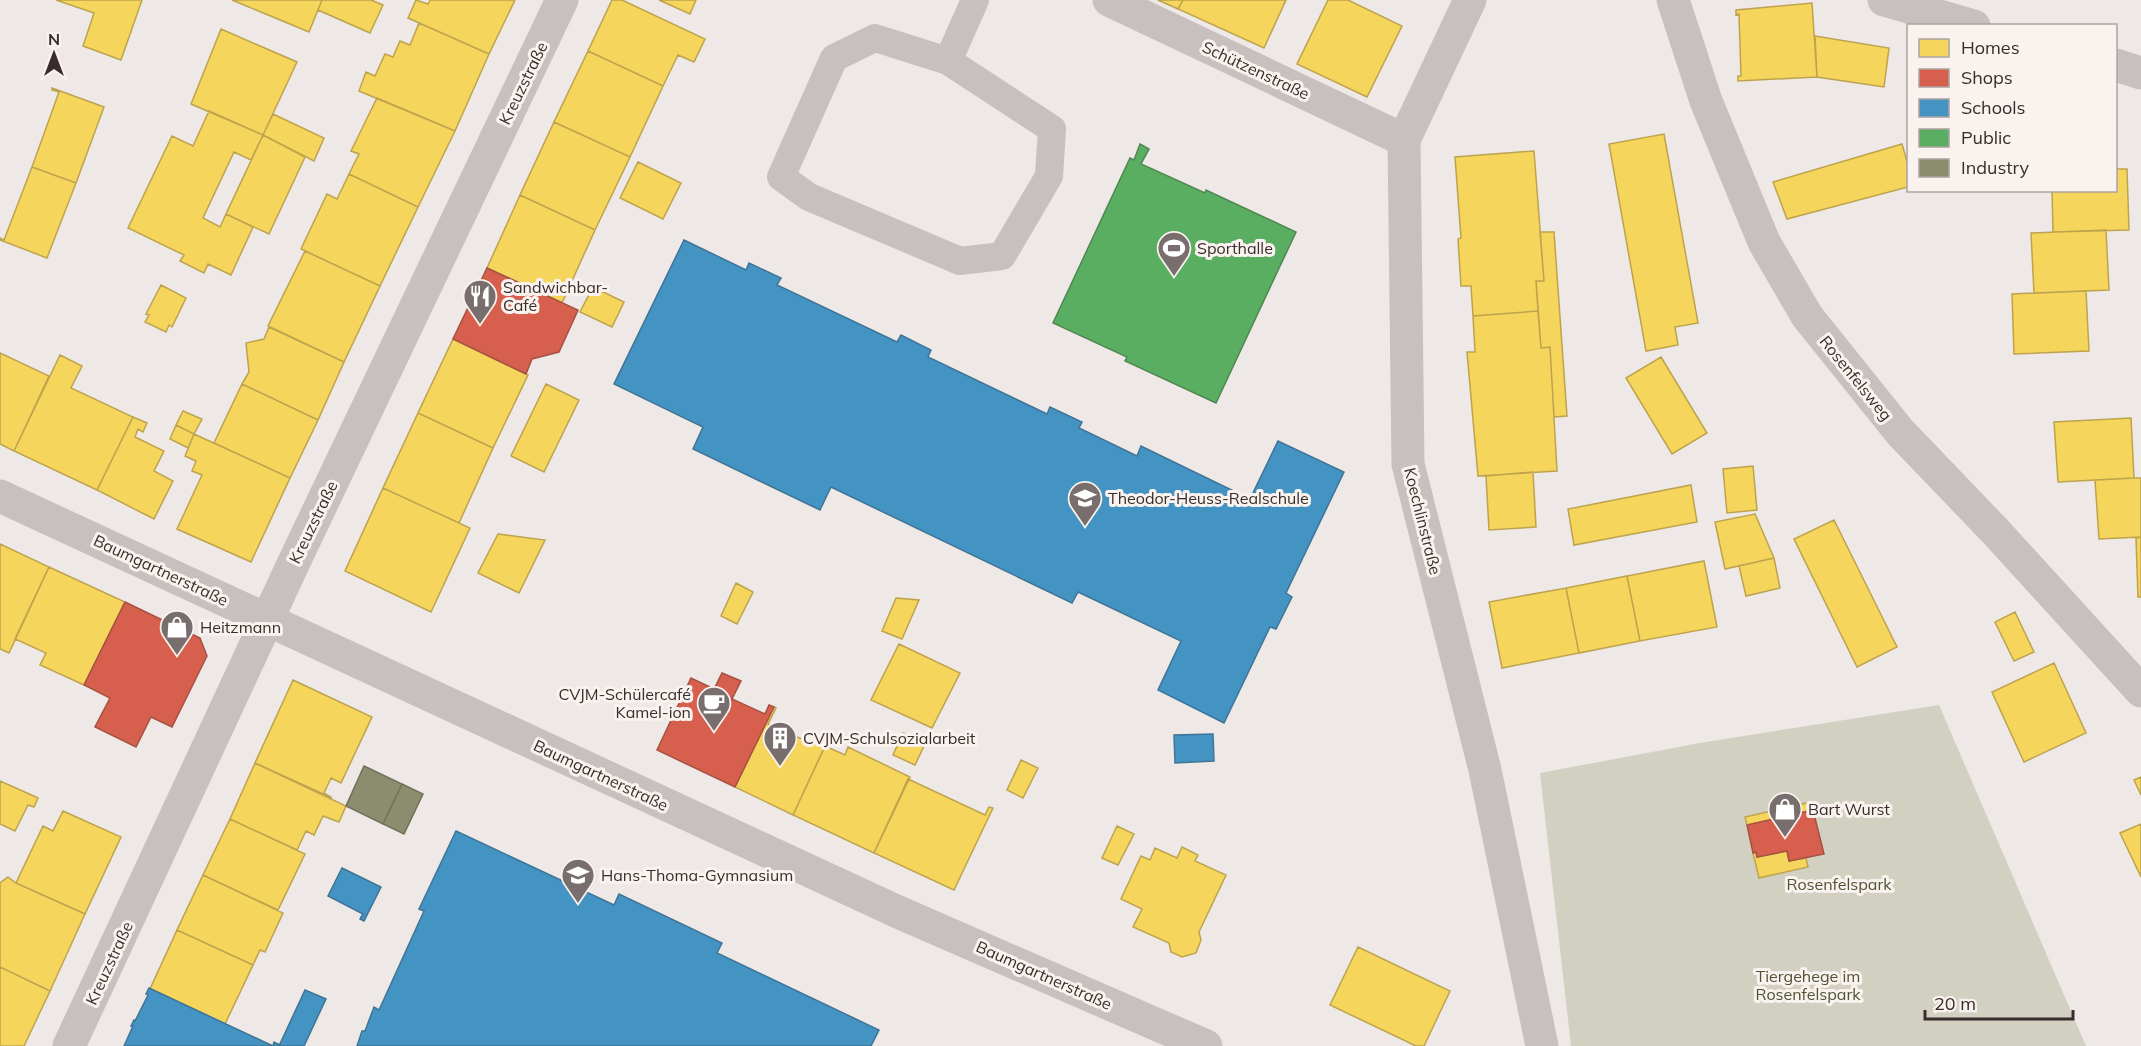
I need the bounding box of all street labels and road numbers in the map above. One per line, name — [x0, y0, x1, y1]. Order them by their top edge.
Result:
street label: Schützenstraße — [1199, 36, 1313, 104]
street label: Kreuzstraße — [494, 38, 552, 128]
street label: Rosenfelsweg — [1816, 331, 1896, 425]
street label: Koechlinstraße — [1400, 465, 1446, 577]
street label: Kreuzstraße — [284, 477, 342, 567]
street label: Baumgartnerstraße — [90, 530, 232, 610]
street label: Baumgartnerstraße — [530, 735, 672, 815]
street label: Kreuzstraße — [81, 918, 137, 1008]
street label: Baumgartnerstraße — [973, 936, 1115, 1014]

